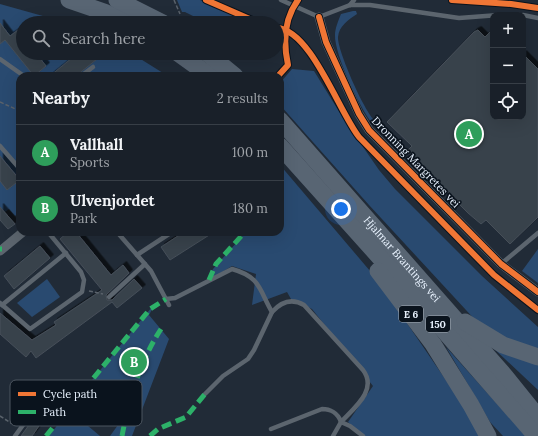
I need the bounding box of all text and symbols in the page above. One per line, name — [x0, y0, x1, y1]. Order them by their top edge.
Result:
map controls — [490, 12, 526, 120]
button: + — [490, 12, 526, 48]
search box — [16, 16, 284, 60]
icon: search — [30, 27, 52, 49]
text: Search here — [62, 29, 145, 48]
button: − — [490, 48, 526, 84]
button: locate — [490, 84, 526, 120]
text: Nearby — [32, 87, 90, 109]
text: 2 results — [217, 90, 268, 107]
street label: Dronning Margretes vei — [369, 114, 463, 210]
pin: A — [456, 119, 482, 149]
text: Vallhall — [70, 135, 123, 154]
text: A — [41, 144, 49, 161]
text: 100 m — [232, 144, 268, 161]
text: Sports — [70, 154, 109, 171]
text: Ulvenjordet — [70, 191, 155, 210]
your location — [331, 199, 351, 219]
text: B — [41, 200, 49, 217]
text: 180 m — [233, 200, 268, 217]
text: Park — [70, 210, 97, 227]
street label: Hjalmar Brantings vei — [361, 213, 444, 305]
road number: E 6 — [399, 306, 423, 322]
road number: 150 — [426, 316, 450, 332]
pin: B — [121, 347, 147, 377]
legend — [10, 380, 142, 426]
text: Cycle path — [43, 387, 98, 401]
text: Path — [43, 405, 66, 419]

